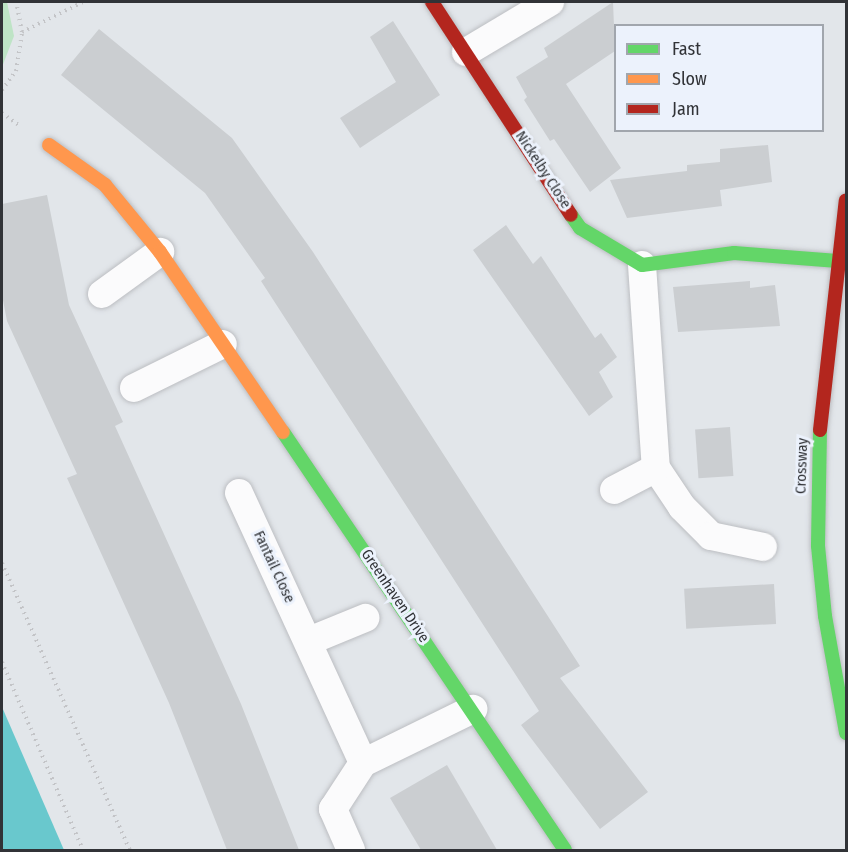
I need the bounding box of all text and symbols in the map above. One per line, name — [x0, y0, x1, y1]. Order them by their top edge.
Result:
legend — [614, 24, 824, 132]
text: Fast — [672, 38, 701, 60]
text: Slow — [672, 68, 707, 90]
text: Jam — [672, 98, 700, 120]
street label: Nickelby Close — [511, 128, 575, 212]
street label: Crossway — [792, 438, 812, 494]
street label: Fantail Close — [249, 528, 299, 606]
street label: Greenhaven Drive — [357, 546, 433, 646]

